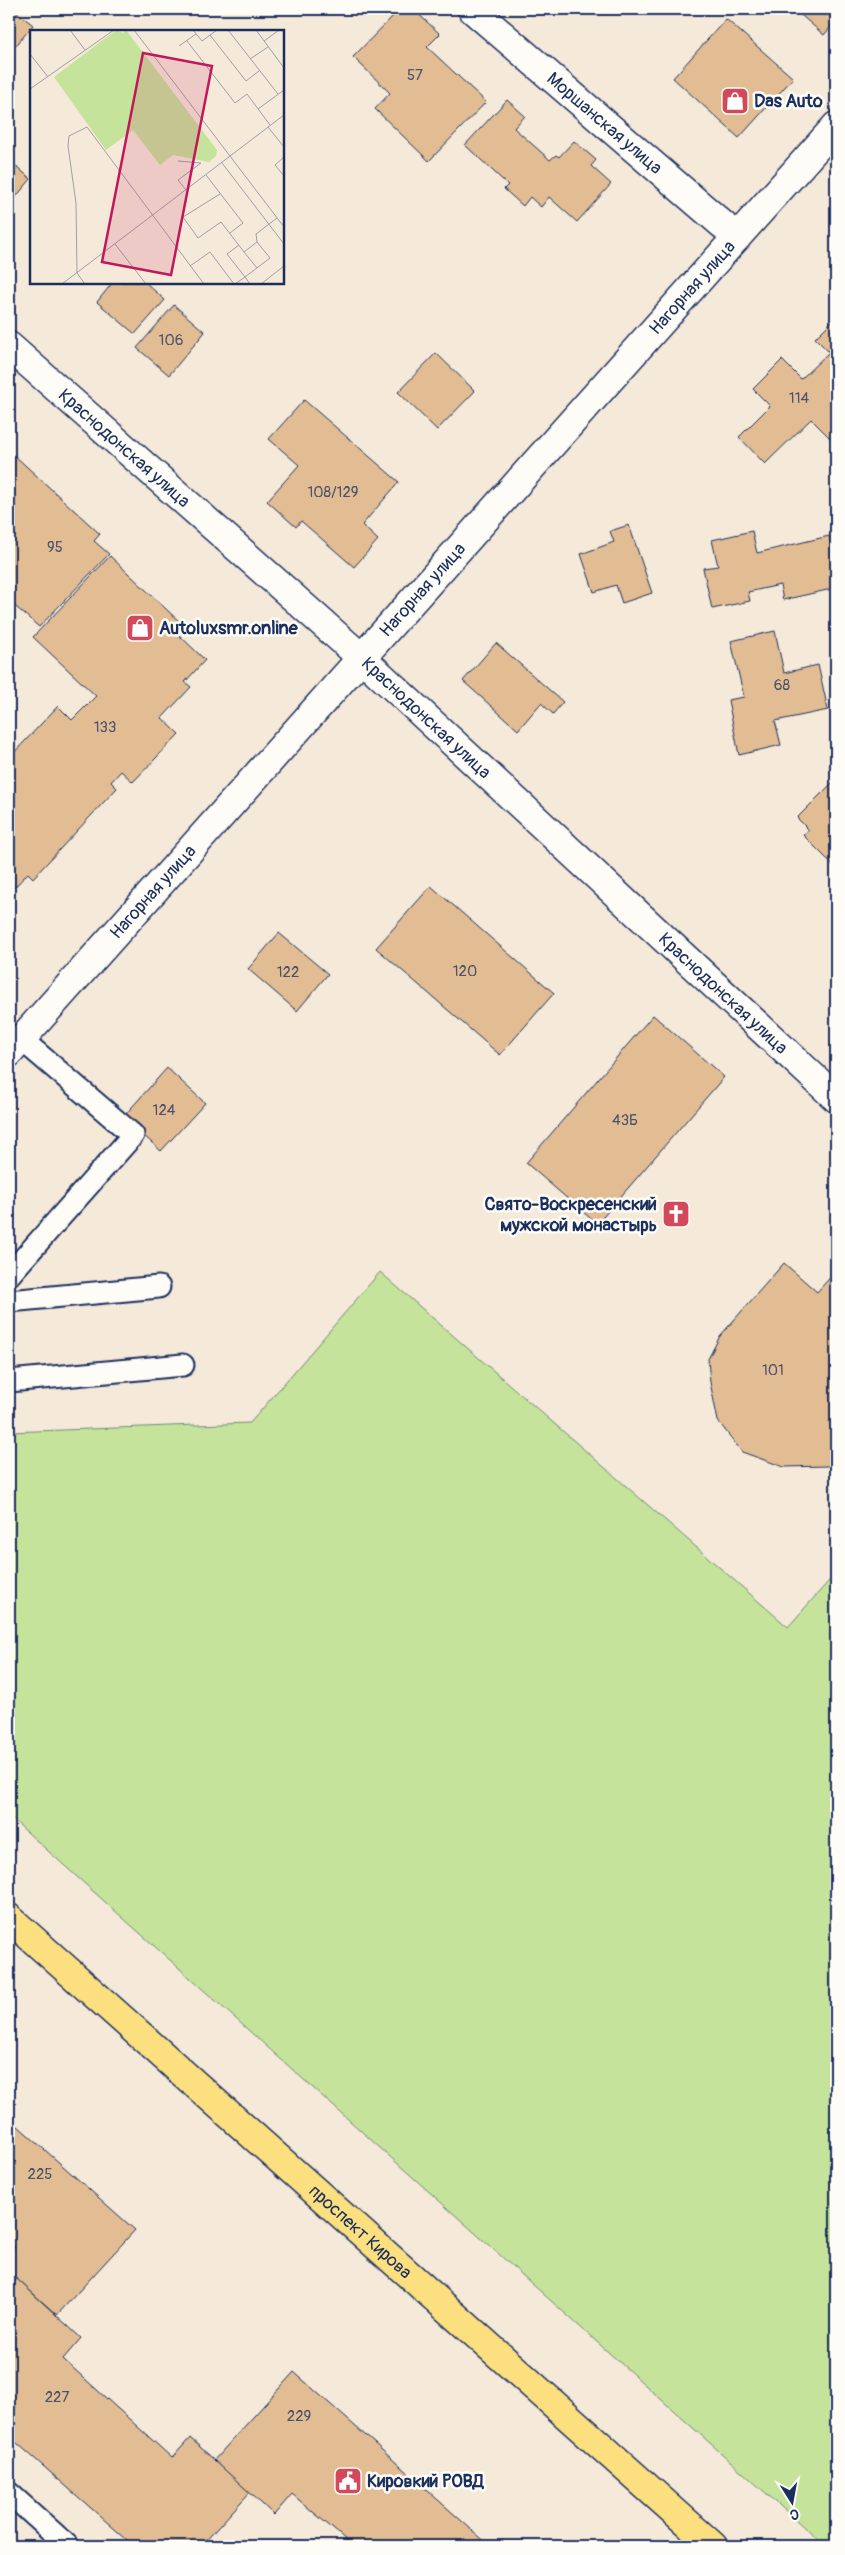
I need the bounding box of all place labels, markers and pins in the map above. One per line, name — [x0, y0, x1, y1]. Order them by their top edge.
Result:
shop icon: Das Auto — [720, 86, 750, 116]
place label: Das Auto — [754, 90, 823, 113]
shop icon: Autoluxsmr.online — [125, 613, 155, 643]
place label: Autoluxsmr.online — [159, 617, 299, 640]
place label: Свято-Воскресенский мужской монастырь — [484, 1193, 657, 1237]
church icon: Свято-Воскресенский мужской монастырь — [661, 1199, 691, 1229]
public building icon: Кировкий РОВД — [333, 2466, 363, 2496]
place label: Кировкий РОВД — [367, 2470, 485, 2493]

